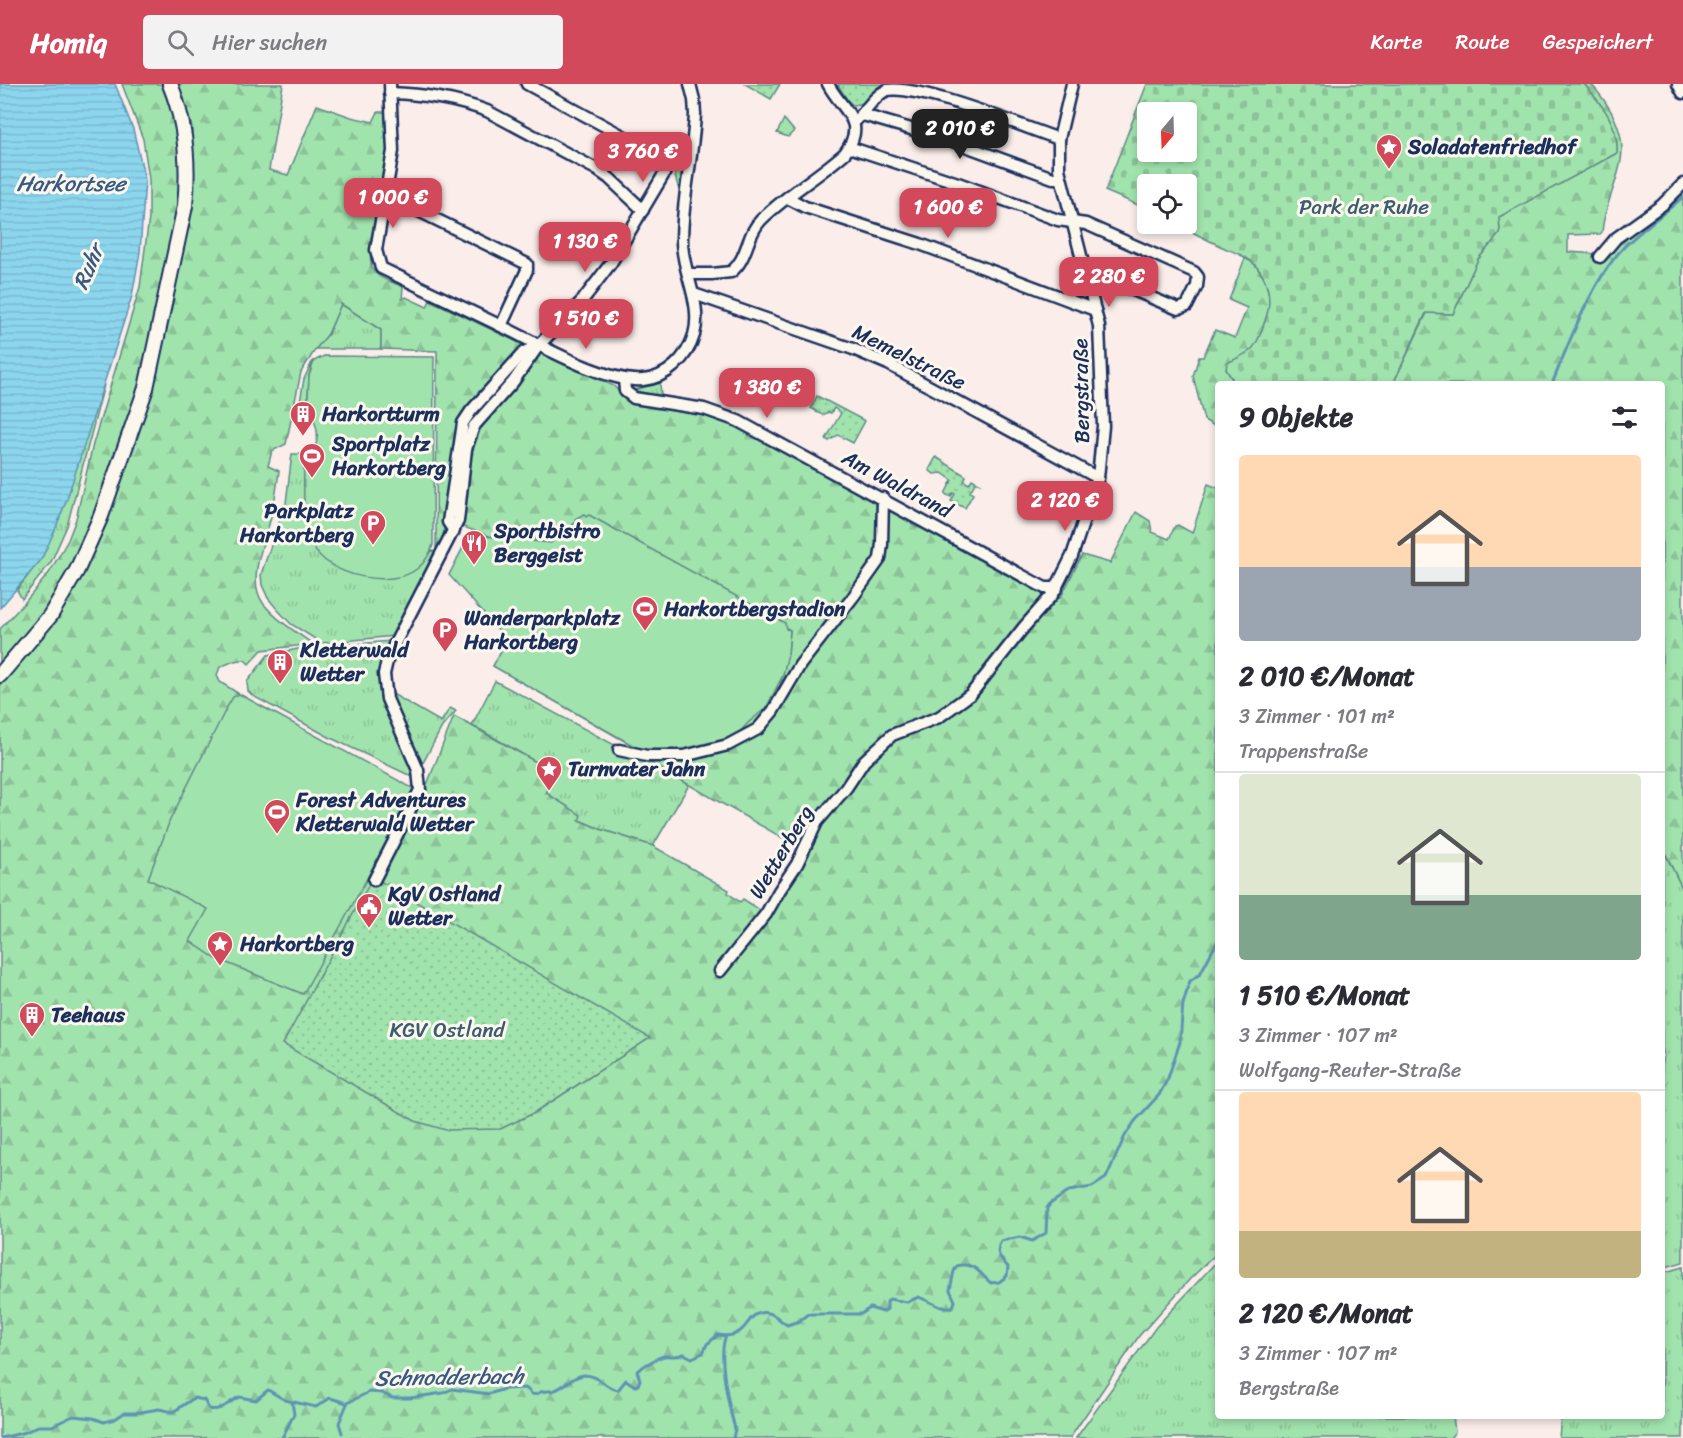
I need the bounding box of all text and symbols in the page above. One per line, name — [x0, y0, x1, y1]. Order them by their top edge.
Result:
search box — [143, 15, 563, 69]
text: Homiq — [30, 18, 107, 67]
text: Hier suchen — [212, 23, 327, 62]
text: Karte — [1371, 23, 1422, 61]
text: Route — [1455, 23, 1509, 61]
text: Gespeichert — [1542, 23, 1653, 61]
icon: search — [164, 26, 197, 59]
north arrow — [1137, 102, 1197, 162]
map controls — [1137, 102, 1197, 234]
pin: 2 010 € — [905, 109, 1015, 160]
text: 2 010 € — [925, 111, 995, 146]
place label: Soladatenfriedhof — [1407, 128, 1579, 166]
pin: 3 760 € — [588, 132, 698, 183]
place icon: Soladatenfriedhof — [1374, 132, 1404, 170]
text: 3 760 € — [608, 134, 678, 169]
water label: Harkortsee — [16, 164, 128, 203]
button: locate — [1137, 174, 1197, 234]
pin: 1 000 € — [338, 178, 448, 229]
text: 1 000 € — [358, 180, 428, 215]
pin: 1 600 € — [893, 188, 1003, 239]
park label: Park der Ruhe — [1299, 188, 1429, 226]
text: 1 600 € — [914, 190, 982, 225]
pin: 1 130 € — [530, 222, 640, 273]
text: 1 130 € — [553, 224, 617, 259]
water label: Ruhr — [61, 235, 116, 296]
pin: 2 280 € — [1054, 257, 1164, 308]
text: 2 280 € — [1073, 259, 1145, 294]
pin: 1 510 € — [531, 299, 641, 350]
text: 1 510 € — [553, 301, 619, 336]
street label: Memelstraße — [845, 313, 973, 401]
street label: Bergstraße — [1061, 338, 1101, 444]
pin: 1 380 € — [712, 368, 822, 419]
text: 1 380 € — [733, 370, 801, 405]
text: 9 Objekte — [1239, 394, 1353, 440]
place label: Harkortturm — [321, 395, 440, 433]
building icon: Harkortturm — [288, 399, 318, 437]
icon: filters — [1608, 401, 1641, 434]
place label: Sportplatz Harkortberg — [331, 425, 447, 487]
street label: Am Waldrand — [834, 438, 961, 530]
sports icon: Sportplatz Harkortberg — [297, 441, 327, 479]
pin: 2 120 € — [1010, 481, 1120, 532]
text: 2 120 € — [1031, 483, 1099, 518]
place label: Parkplatz Harkortberg — [239, 492, 355, 554]
icon: home — [1386, 494, 1494, 602]
parking icon: Parkplatz Harkortberg — [358, 508, 388, 546]
place label: Sportbistro Berggeist — [493, 512, 601, 574]
restaurant icon: Sportbistro Berggeist — [459, 528, 489, 566]
place label: Harkortbergstadion — [663, 590, 846, 628]
sports icon: Harkortbergstadion — [630, 594, 660, 632]
place label: Wanderparkplatz Harkortberg — [463, 599, 621, 661]
parking icon: Wanderparkplatz Harkortberg — [430, 615, 460, 653]
place label: Kletterwald Wetter — [299, 631, 410, 693]
building icon: Kletterwald Wetter — [265, 647, 295, 685]
text: 2 010 €/Monat — [1239, 653, 1415, 699]
text: 3 Zimmer · 101 m² — [1239, 699, 1395, 734]
text: Trappenstraße — [1239, 734, 1368, 769]
place label: Turnvater Jahn — [568, 750, 706, 788]
place icon: Turnvater Jahn — [534, 754, 564, 792]
place label: Forest Adventures Kletterwald Wetter — [295, 781, 475, 843]
sports icon: Forest Adventures Kletterwald Wetter — [262, 797, 292, 835]
street label: Wetterberg — [738, 797, 824, 906]
icon: home — [1386, 813, 1494, 921]
place label: KgV Ostland Wetter — [387, 875, 502, 937]
public building icon: KgV Ostland Wetter — [354, 891, 384, 929]
place label: Harkortberg — [239, 925, 355, 963]
place icon: Harkortberg — [205, 929, 235, 967]
text: 1 510 €/Monat — [1239, 972, 1410, 1018]
place label: Teehaus — [51, 996, 125, 1034]
building icon: Teehaus — [17, 1000, 47, 1038]
park label: KGV Ostland — [389, 1011, 506, 1049]
text: 3 Zimmer · 107 m² — [1239, 1018, 1398, 1053]
text: Wolfgang-Reuter-Straße — [1239, 1053, 1461, 1088]
icon: home — [1386, 1131, 1494, 1239]
text: 2 120 €/Monat — [1239, 1290, 1413, 1336]
text: 3 Zimmer · 107 m² — [1239, 1336, 1398, 1371]
water label: Schnodderbach — [374, 1356, 526, 1398]
text: Bergstraße — [1239, 1371, 1339, 1406]

